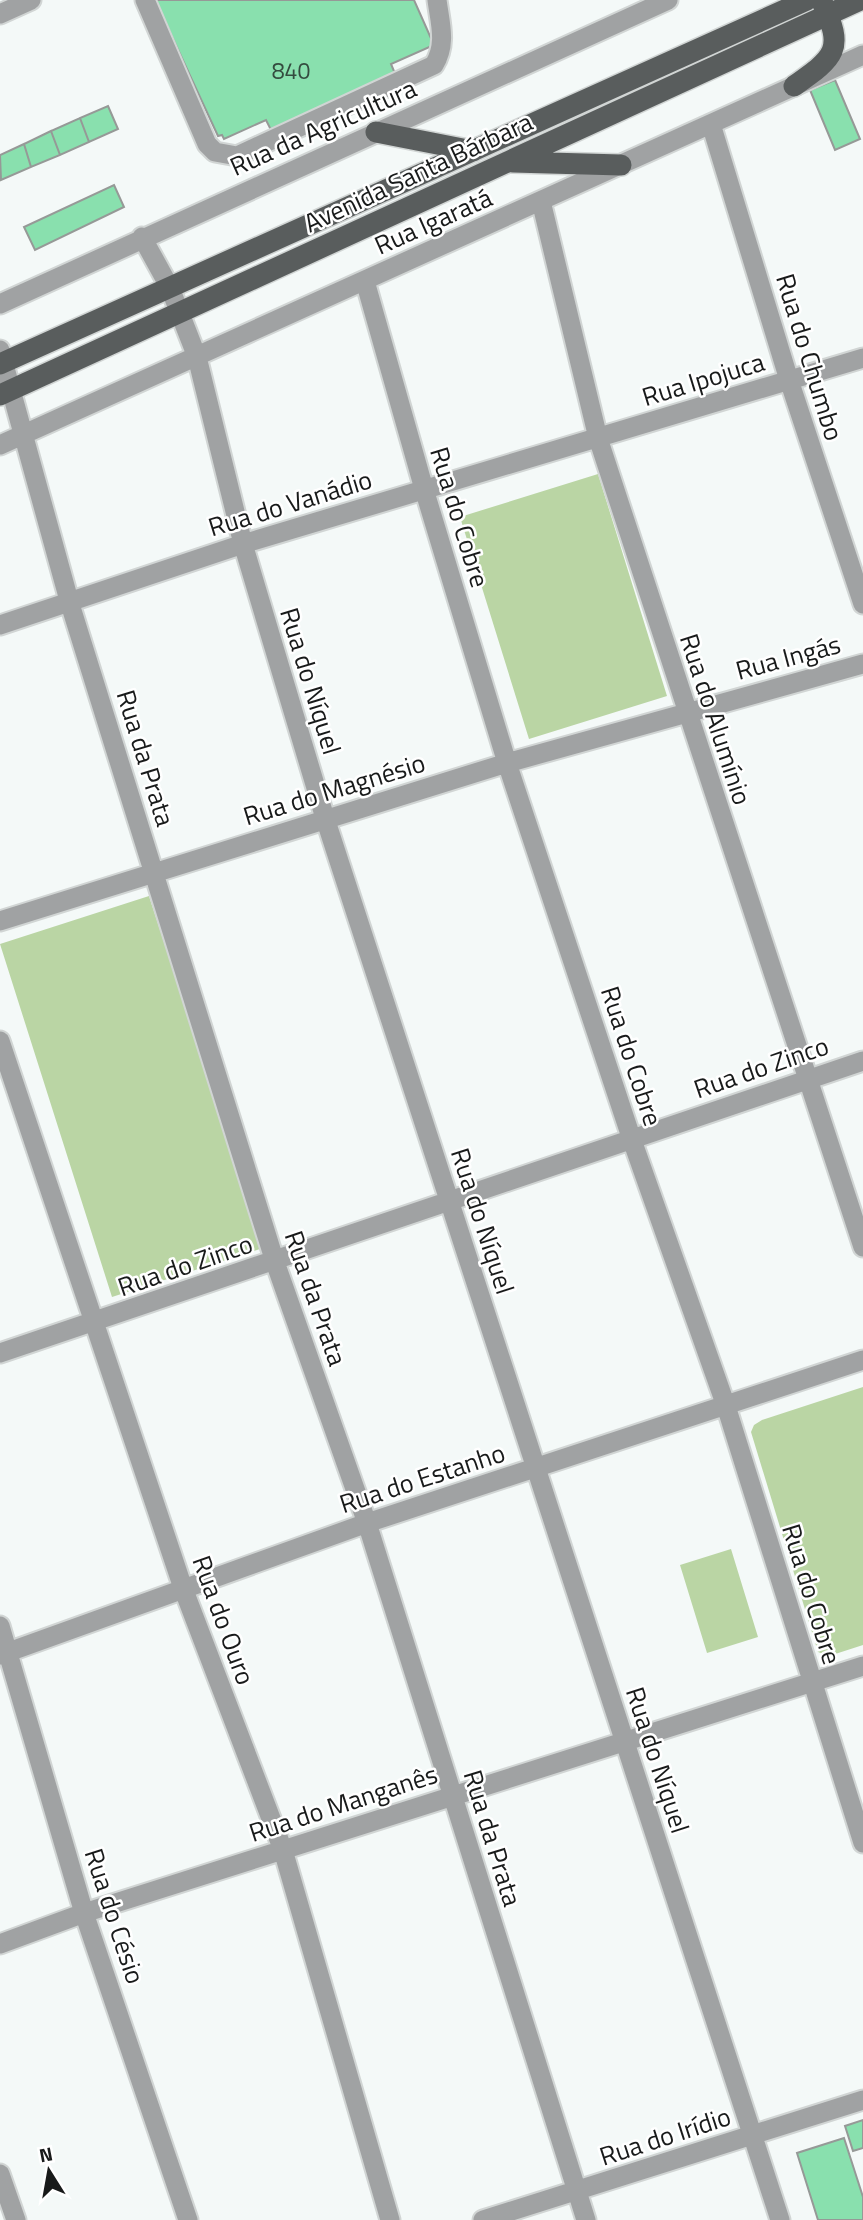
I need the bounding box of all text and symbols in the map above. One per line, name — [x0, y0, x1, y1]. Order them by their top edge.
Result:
house number: 840 — [272, 53, 310, 88]
street label: Rua da Agricultura — [224, 68, 422, 186]
street label: Avenida Santa Bárbara — [297, 102, 539, 242]
street label: Rua Igaratá — [368, 178, 498, 264]
street label: Rua do Chumbo — [766, 269, 854, 445]
street label: Rua Ipojuca — [637, 342, 769, 416]
street label: Rua do Cobre — [420, 442, 500, 592]
street label: Rua do Vanádio — [203, 460, 377, 546]
street label: Rua do Níquel — [270, 603, 352, 759]
street label: Rua Ingás — [731, 624, 845, 690]
street label: Rua do Alumínio — [670, 628, 762, 810]
street label: Rua da Prata — [107, 685, 185, 831]
street label: Rua do Magnésio — [238, 743, 430, 835]
street label: Rua do Cobre — [591, 981, 673, 1131]
street label: Rua do Zinco — [688, 1026, 834, 1108]
street label: Rua do Níquel — [441, 1143, 525, 1299]
street label: Rua do Zinco — [112, 1224, 258, 1306]
street label: Rua da Prata — [275, 1225, 357, 1371]
street label: Rua do Estanho — [334, 1433, 510, 1523]
street label: Rua do Cobre — [772, 1519, 852, 1669]
street label: Rua do Ouro — [183, 1550, 265, 1690]
street label: Rua do Níquel — [616, 1682, 700, 1838]
street label: Rua do Manganês — [244, 1754, 442, 1852]
street label: Rua da Prata — [454, 1765, 532, 1911]
street label: Rua do Césio — [75, 1843, 155, 1989]
street label: Rua do Irídio — [594, 2096, 736, 2176]
north arrow — [14, 2136, 84, 2206]
text: N — [36, 2138, 55, 2169]

